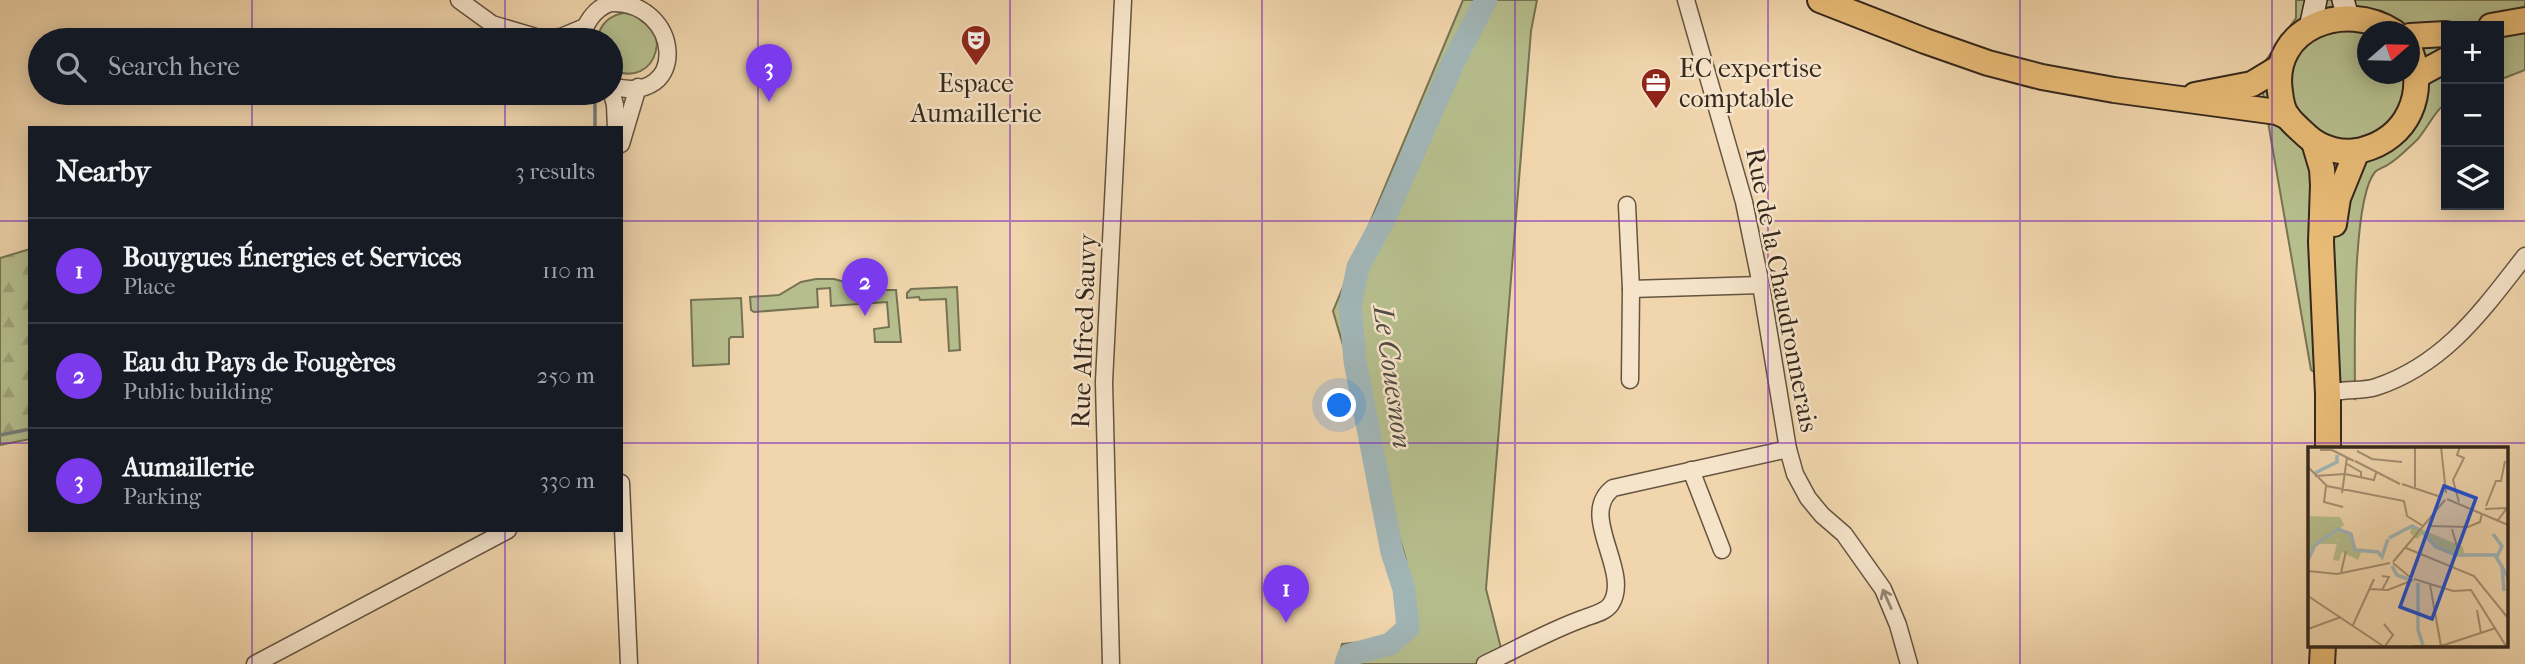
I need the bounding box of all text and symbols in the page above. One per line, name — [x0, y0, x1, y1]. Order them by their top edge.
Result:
north arrow — [2357, 21, 2420, 84]
map controls — [2441, 21, 2504, 210]
button: + — [2441, 21, 2504, 84]
theatre icon: Espace Aumaillerie — [959, 23, 993, 67]
search box — [28, 28, 623, 105]
pin: 3 — [746, 44, 792, 102]
icon: search — [52, 48, 90, 86]
text: Search here — [108, 51, 240, 82]
place label: EC expertise comptable — [1679, 53, 1822, 114]
office icon: EC expertise comptable — [1639, 66, 1673, 110]
place label: Espace Aumaillerie — [909, 68, 1042, 129]
button: − — [2441, 84, 2504, 147]
street label: Rue de la Chaudronnerais — [1739, 145, 1825, 435]
button: layers — [2441, 147, 2504, 210]
text: Nearby — [56, 154, 151, 189]
text: 3 results — [515, 158, 595, 185]
street label: Rue Alfred Sauvy — [1065, 232, 1103, 429]
text: Bouygues Énergies et Services — [123, 242, 461, 273]
text: 1 — [75, 257, 83, 284]
text: 110 m — [542, 257, 595, 284]
pin: 2 — [842, 258, 888, 316]
text: Place — [123, 273, 175, 300]
water label: Le Couesnon — [1366, 301, 1419, 451]
text: Eau du Pays de Fougères — [123, 347, 396, 378]
text: 2 — [73, 362, 85, 389]
text: 250 m — [537, 362, 595, 389]
text: Public building — [123, 378, 273, 405]
your location — [1322, 388, 1356, 422]
inset map — [2308, 447, 2508, 646]
text: Aumaillerie — [123, 452, 254, 483]
text: 3 — [74, 467, 84, 494]
text: 330 m — [539, 467, 595, 494]
text: Parking — [123, 483, 201, 510]
pin: 1 — [1263, 565, 1309, 623]
one-way arrow — [1880, 589, 1893, 611]

